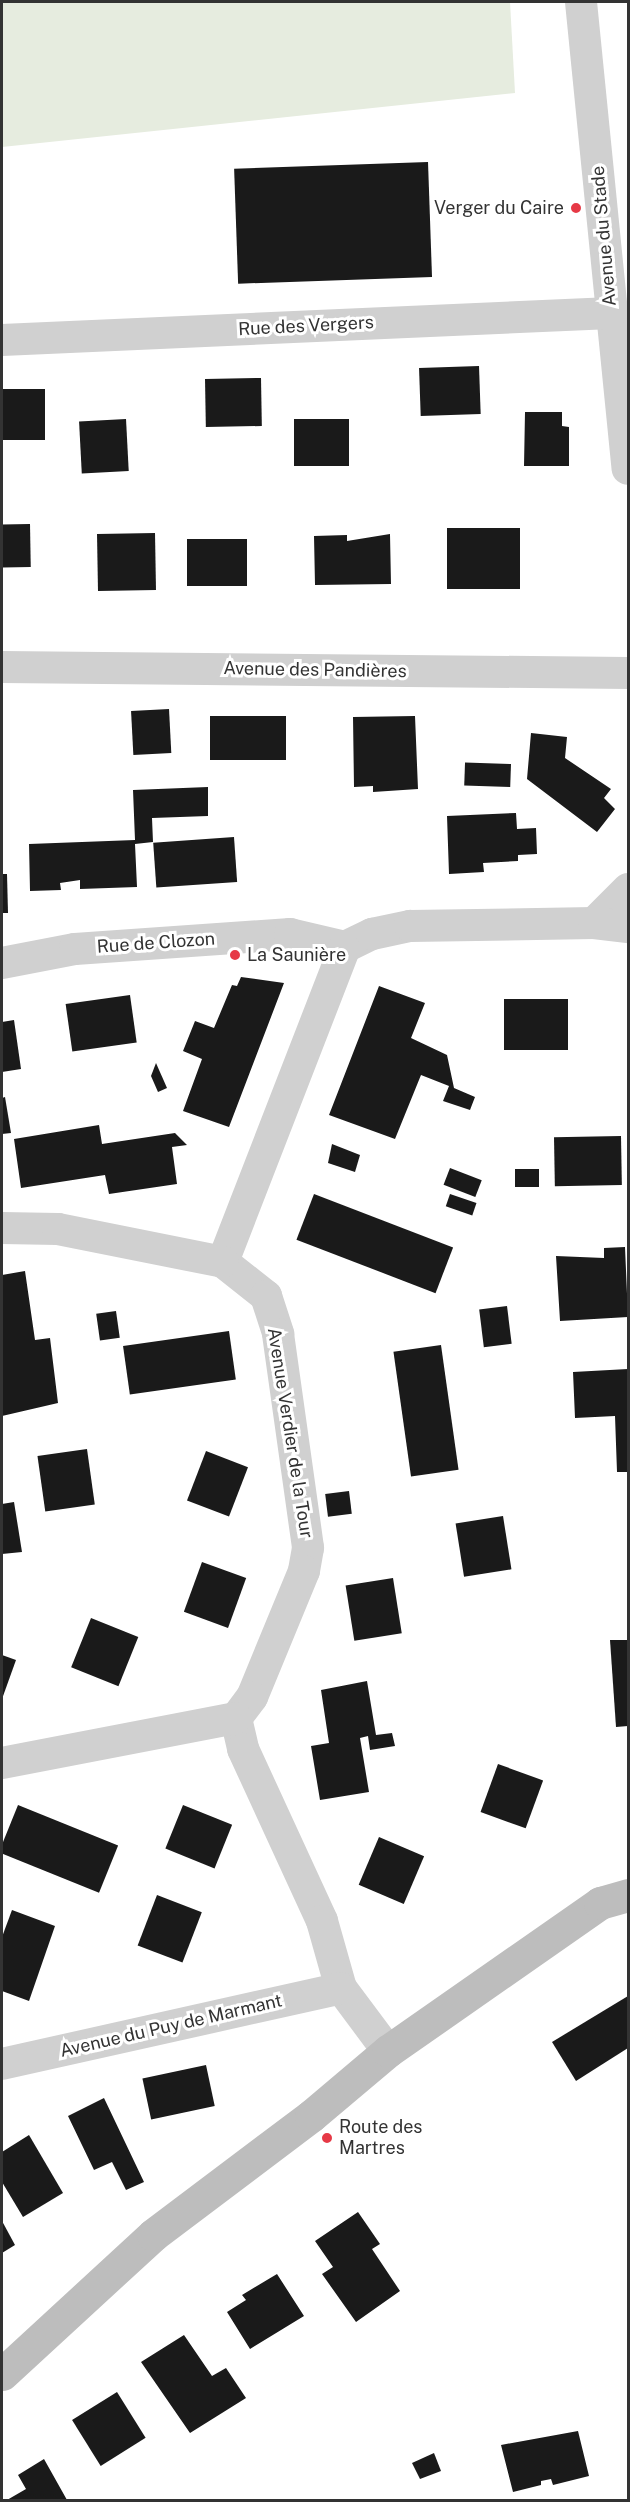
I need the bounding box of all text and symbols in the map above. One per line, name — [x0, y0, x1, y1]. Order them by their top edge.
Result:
street label: Avenue du Stade — [587, 165, 621, 307]
place label: Verger du Caire — [434, 197, 564, 219]
marker: Verger du Caire — [569, 201, 583, 215]
street label: Rue des Vergers — [237, 312, 375, 340]
street label: Avenue des Pandières — [223, 658, 407, 682]
street label: Rue de Clozon — [96, 928, 216, 958]
place label: La Saunière — [247, 944, 346, 966]
marker: La Saunière — [228, 948, 242, 962]
street label: Avenue Verdier de la Tour — [263, 1326, 317, 1540]
street label: Avenue du Puy de Marmant — [57, 1990, 285, 2062]
place label: Route des Martres — [339, 2117, 423, 2160]
marker: Route des Martres — [320, 2131, 334, 2145]

